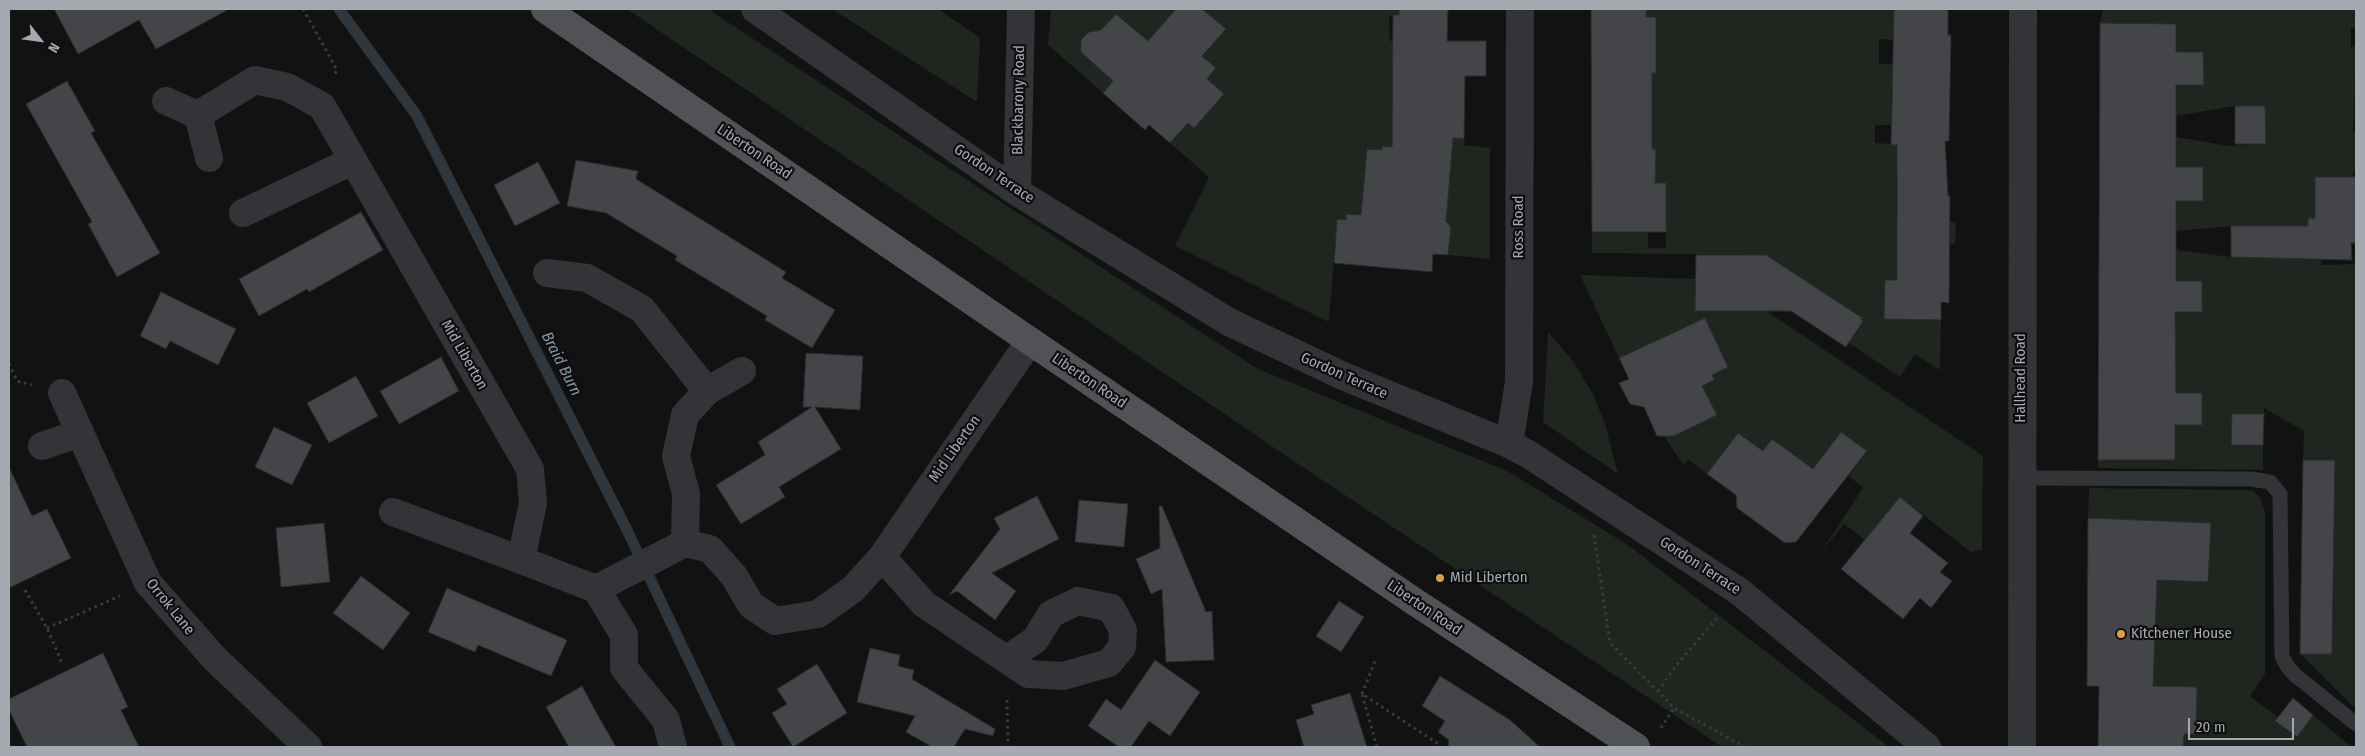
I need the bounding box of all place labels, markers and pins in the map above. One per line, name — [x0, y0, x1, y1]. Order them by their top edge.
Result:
place label: Mid Liberton — [1450, 569, 1528, 587]
marker: Mid Liberton — [1434, 572, 1446, 584]
place label: Kitchener House — [2131, 625, 2232, 643]
marker: Kitchener House — [2115, 628, 2127, 640]

